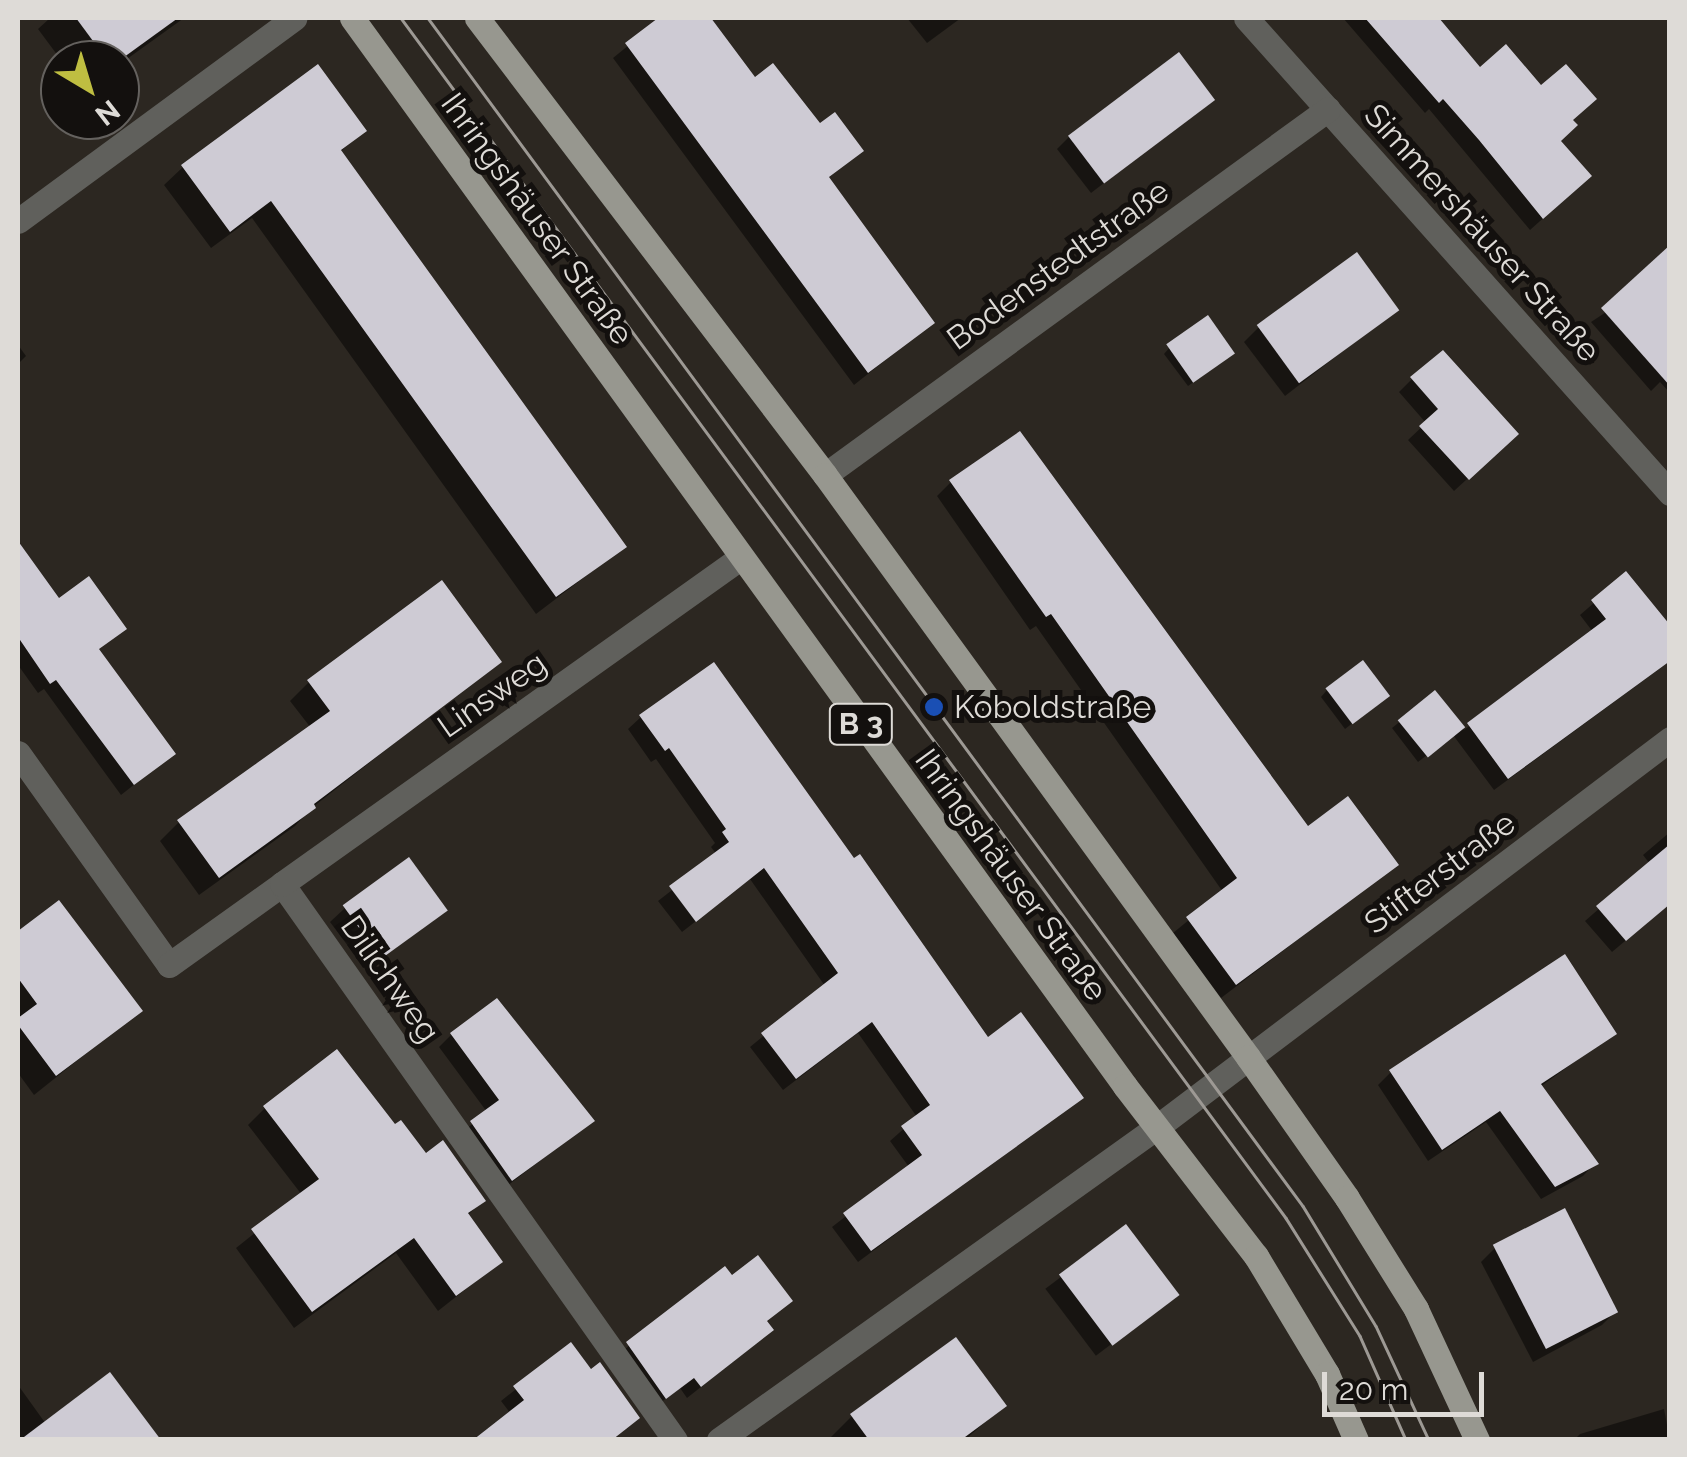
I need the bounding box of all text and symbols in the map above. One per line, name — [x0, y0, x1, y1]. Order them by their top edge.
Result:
north arrow — [40, 40, 140, 140]
street label: Ihringshäuser Straße — [433, 85, 641, 353]
text: N — [89, 93, 126, 132]
street label: Simmershäuser Straße — [1356, 96, 1608, 370]
street label: Bodenstedtstraße — [940, 172, 1176, 358]
street label: Linsweg — [430, 644, 554, 746]
place label: Koboldstraße — [954, 688, 1151, 726]
marker: Koboldstraße — [923, 696, 945, 718]
road number: B 3 — [828, 699, 894, 749]
street label: Ihringshäuser Straße — [907, 741, 1115, 1009]
street label: Stifterstraße — [1357, 804, 1523, 942]
street label: Dilichweg — [333, 908, 447, 1050]
scale bar — [1327, 1352, 1490, 1414]
text: 20 m — [1339, 1372, 1408, 1407]

